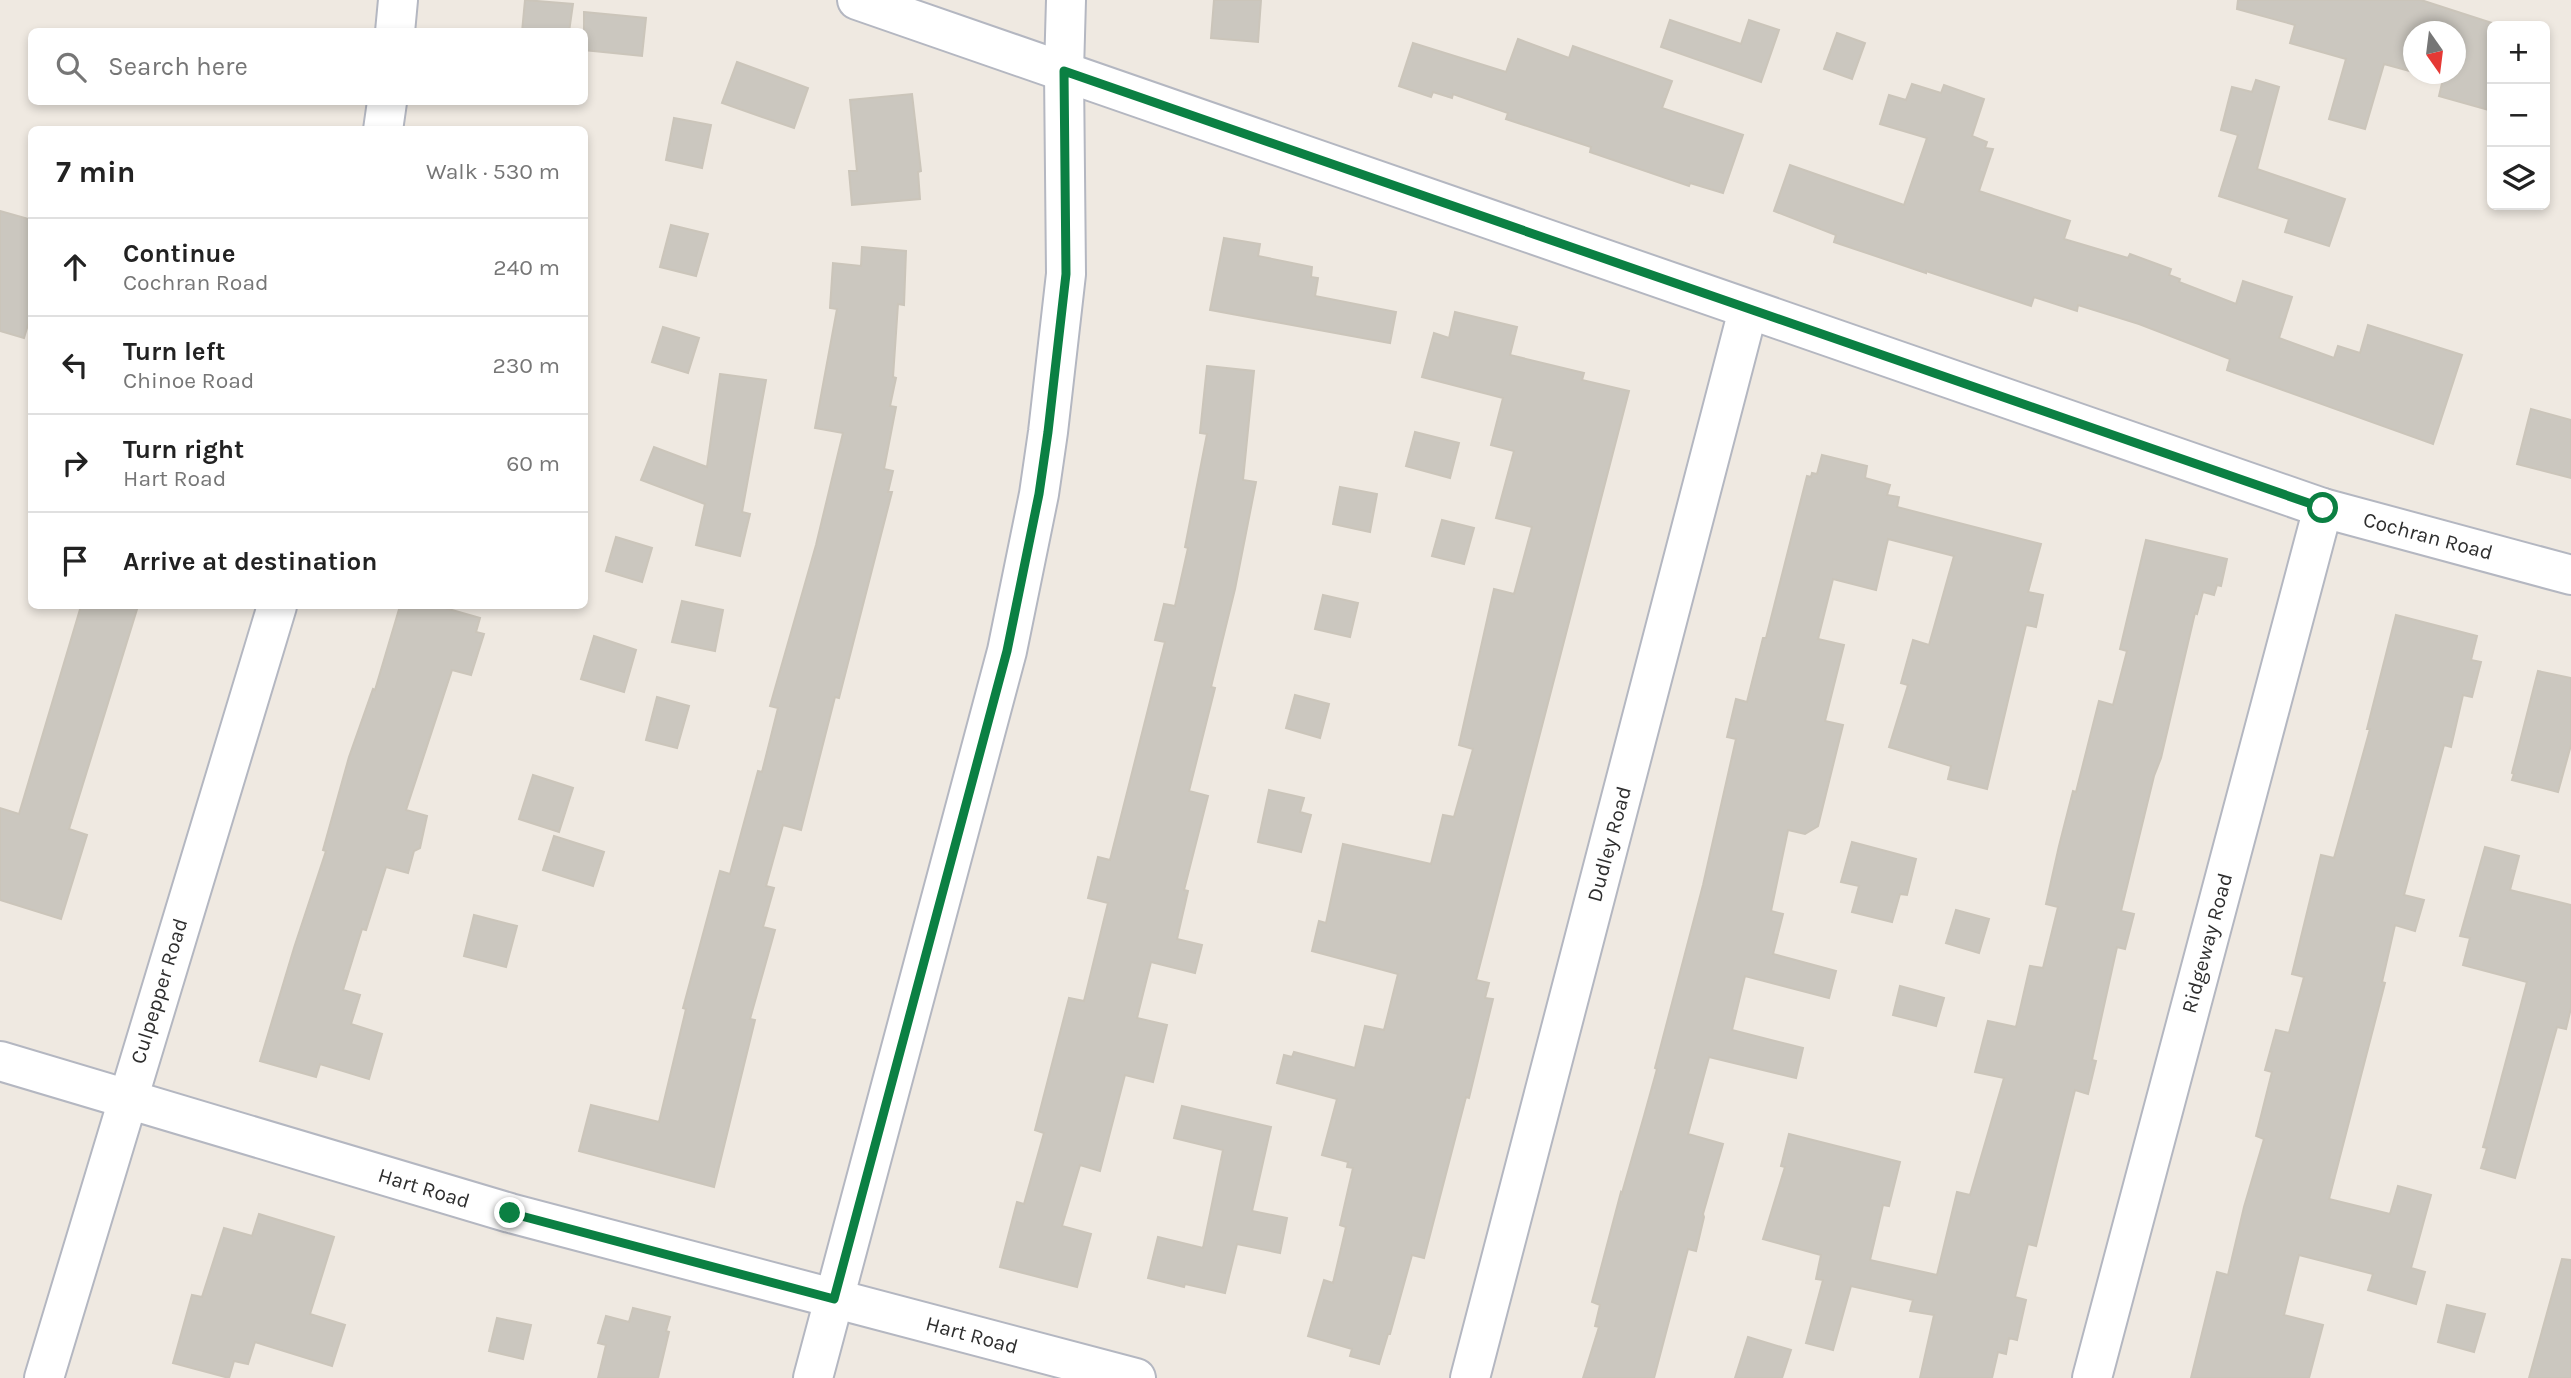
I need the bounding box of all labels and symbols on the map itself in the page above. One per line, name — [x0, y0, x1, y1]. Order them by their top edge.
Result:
north arrow — [2403, 21, 2466, 84]
route start — [2307, 492, 2338, 523]
street label: Cochran Road — [2361, 507, 2495, 565]
street label: Dudley Road — [1582, 784, 1636, 904]
street label: Ridgeway Road — [2177, 870, 2237, 1016]
street label: Culpepper Road — [125, 915, 193, 1067]
street label: Hart Road — [375, 1163, 473, 1213]
route end — [494, 1197, 525, 1228]
street label: Hart Road — [923, 1311, 1021, 1359]

